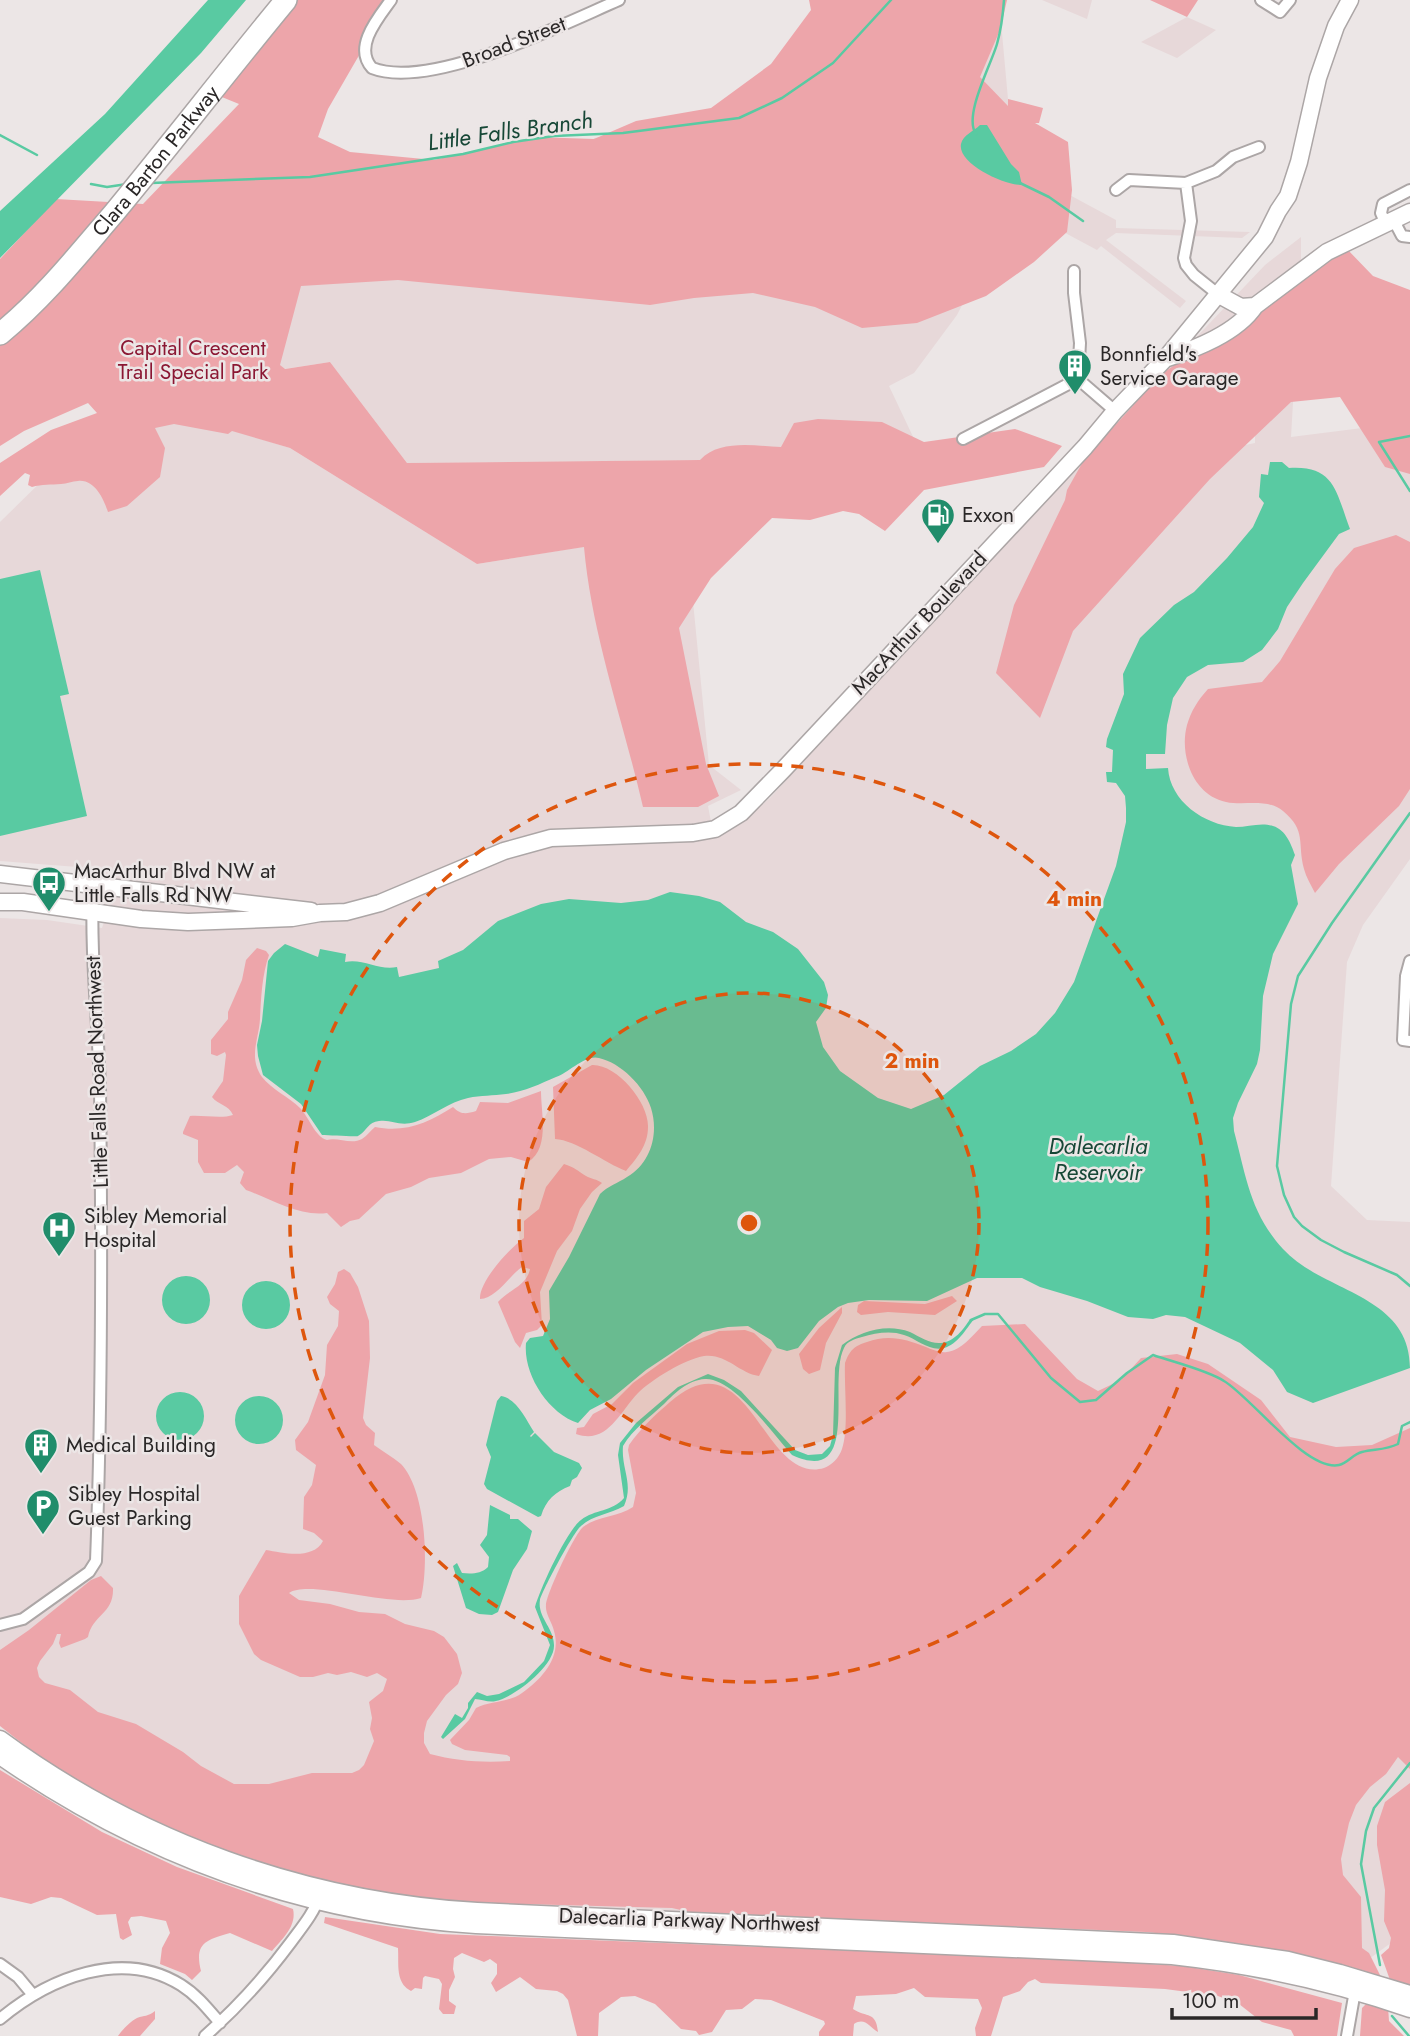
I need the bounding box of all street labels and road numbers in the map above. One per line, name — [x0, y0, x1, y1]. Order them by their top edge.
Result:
street label: Broad Street — [458, 9, 570, 75]
street label: Clara Barton Parkway — [85, 78, 227, 243]
street label: MacArthur Boulevard — [844, 544, 994, 702]
street label: Little Falls Road Northwest — [78, 955, 116, 1189]
street label: Dalecarlia Parkway Northwest — [558, 1900, 820, 1940]

